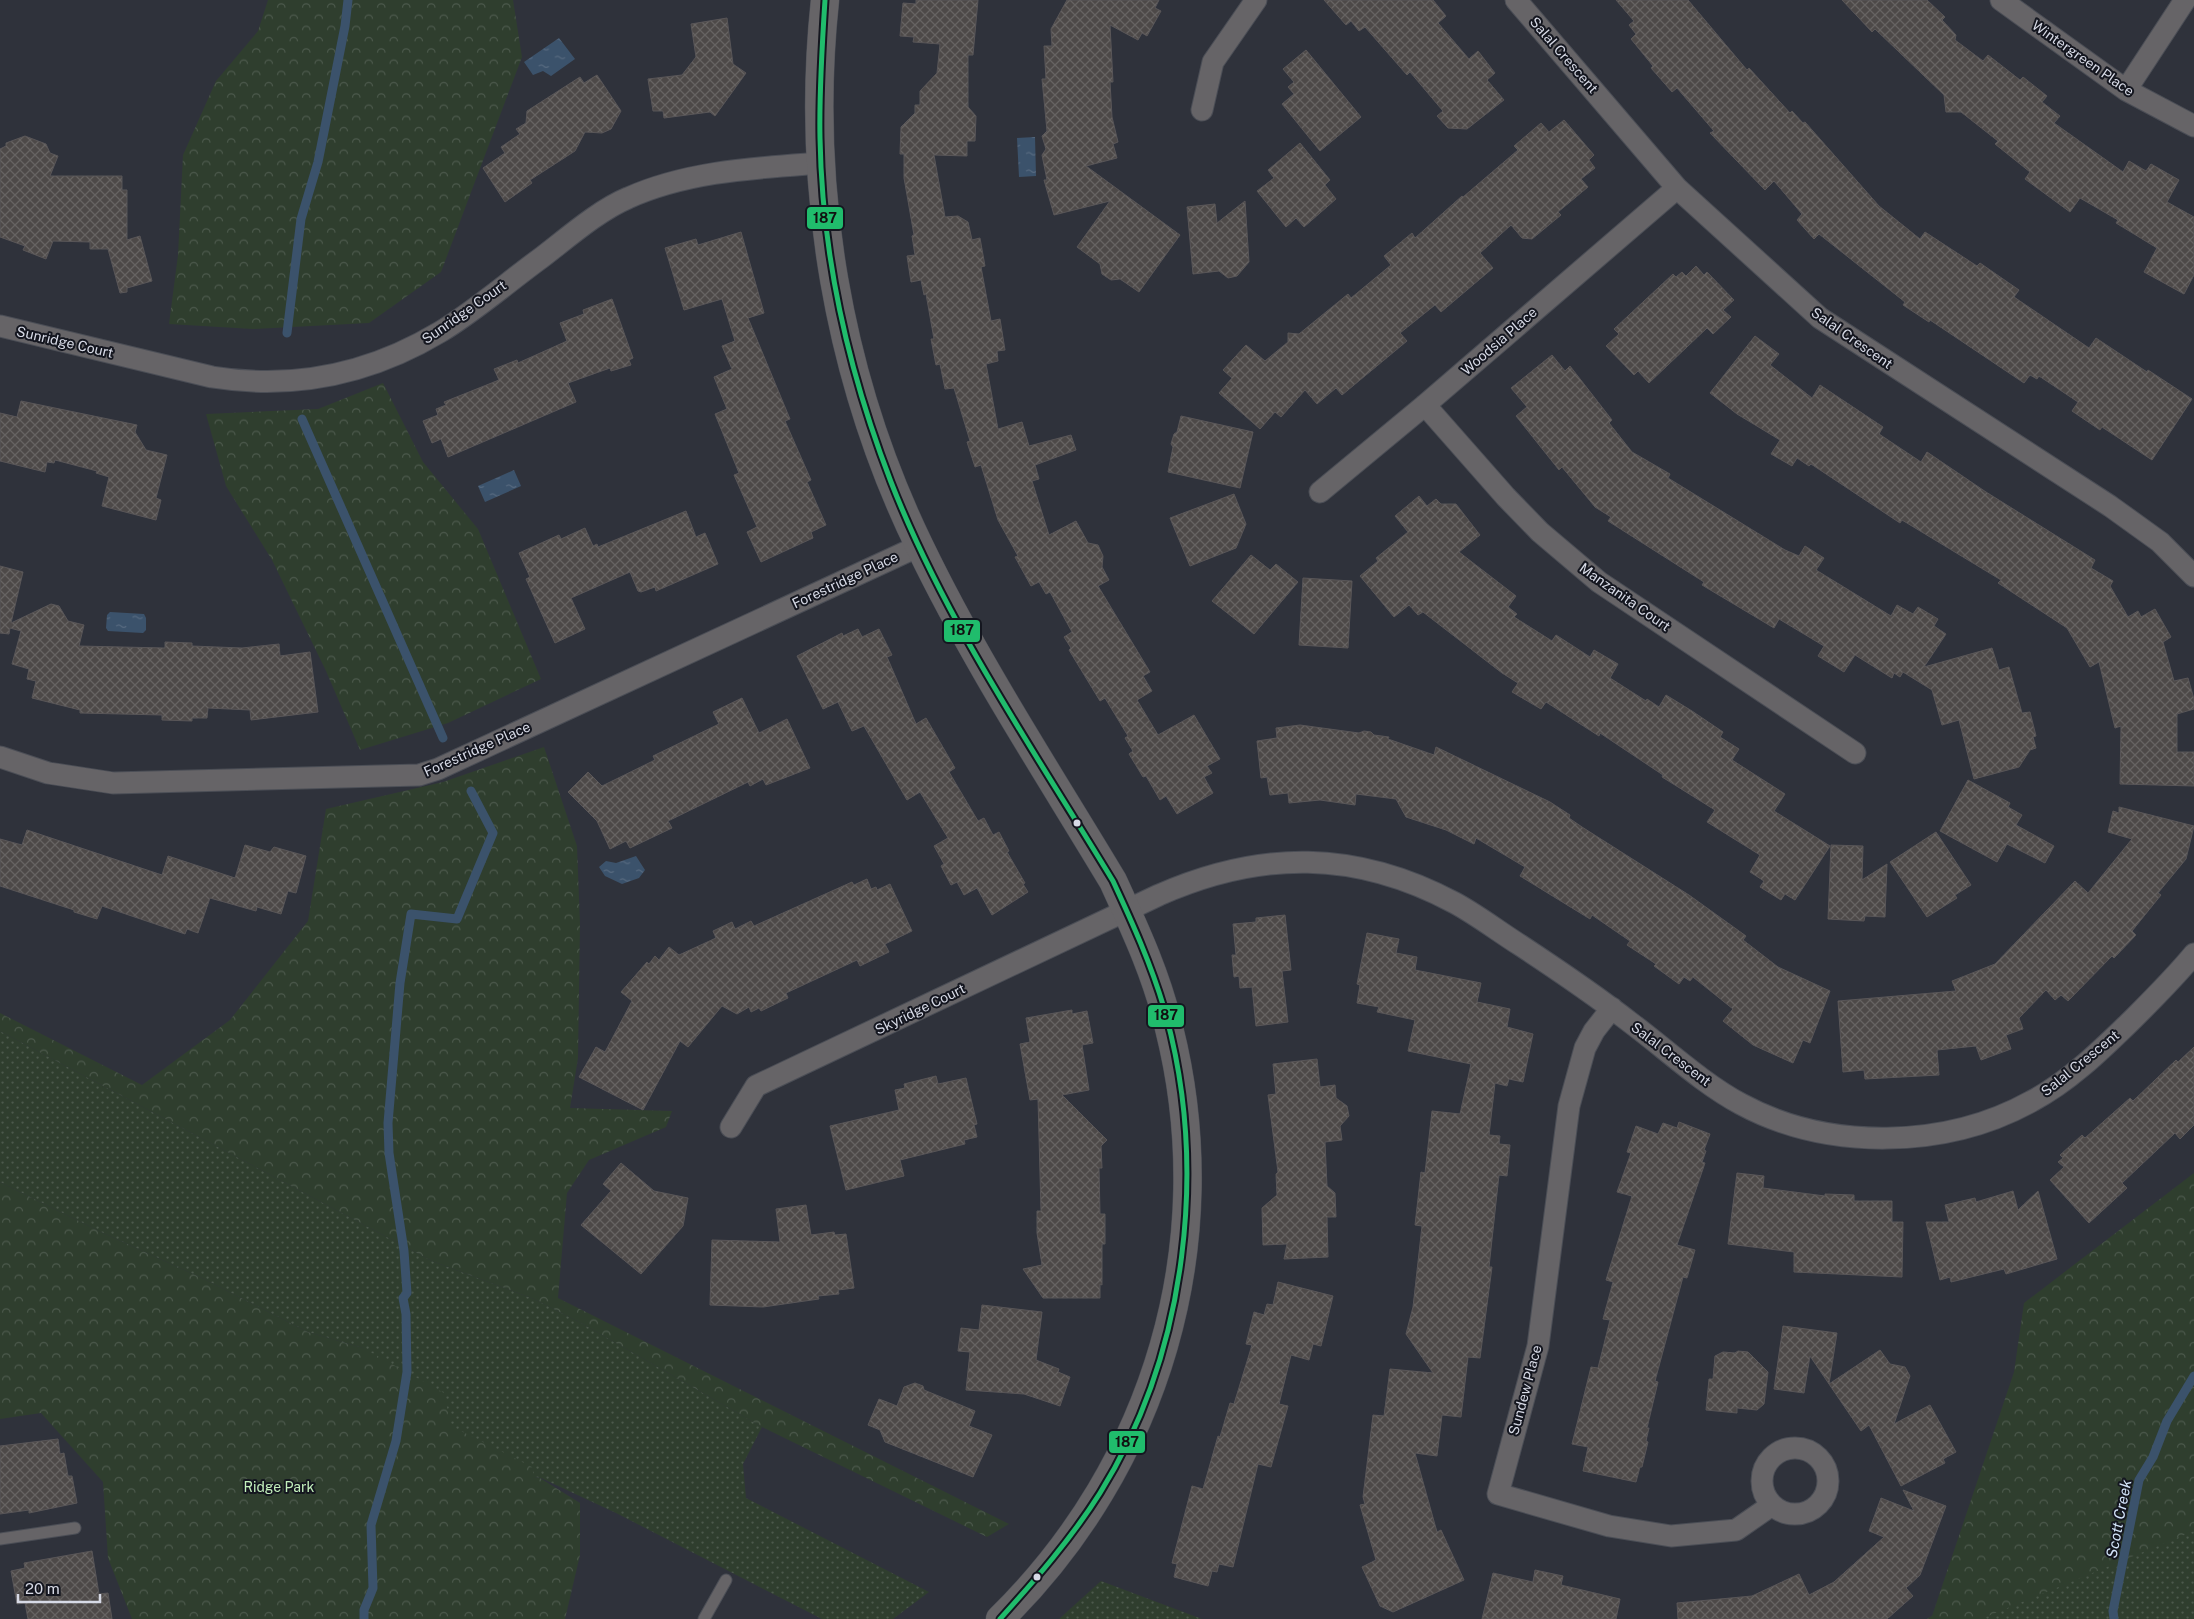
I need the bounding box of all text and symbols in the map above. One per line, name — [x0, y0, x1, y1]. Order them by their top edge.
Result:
street label: Salal Crescent — [1527, 14, 1601, 96]
street label: Wintergreen Place — [2029, 17, 2137, 99]
line badge: 187 — [806, 206, 844, 230]
text: 187 — [813, 210, 837, 226]
street label: Sunridge Court — [419, 277, 509, 347]
street label: Woodsia Place — [1458, 304, 1540, 378]
street label: Salal Crescent — [1808, 304, 1896, 372]
street label: Sunridge Court — [15, 323, 115, 361]
street label: Forestridge Place — [790, 548, 901, 612]
street label: Manzanita Court — [1576, 560, 1674, 634]
line badge: 187 — [943, 619, 981, 643]
text: 187 — [950, 622, 974, 638]
street label: Forestridge Place — [421, 718, 533, 780]
unlabelled marker — [1072, 818, 1082, 828]
street label: Skyridge Court — [872, 980, 968, 1038]
line badge: 187 — [1147, 1004, 1185, 1028]
text: 187 — [1154, 1007, 1178, 1023]
street label: Salal Crescent — [1628, 1019, 1714, 1089]
street label: Salal Crescent — [2038, 1027, 2122, 1099]
street label: Sundew Place — [1505, 1343, 1545, 1437]
line badge: 187 — [1108, 1430, 1146, 1454]
text: 187 — [1115, 1434, 1139, 1450]
water label: Scott Creek — [2103, 1477, 2135, 1560]
park label: Ridge Park — [244, 1479, 315, 1495]
scale bar — [18, 1572, 100, 1604]
unlabelled marker — [1032, 1572, 1042, 1582]
text: 20 m — [25, 1580, 60, 1597]

